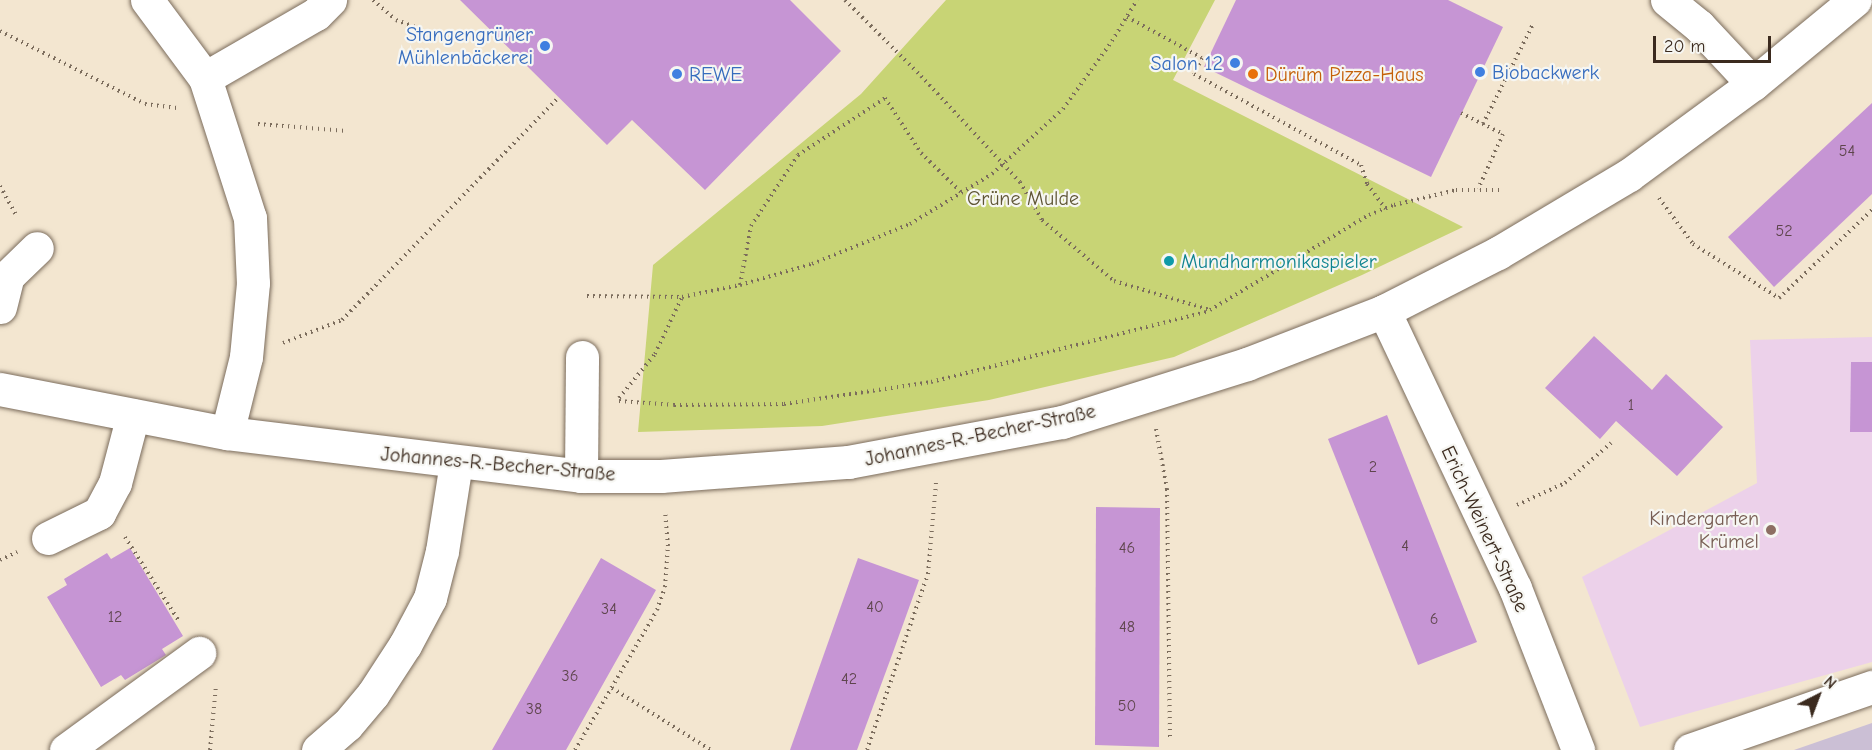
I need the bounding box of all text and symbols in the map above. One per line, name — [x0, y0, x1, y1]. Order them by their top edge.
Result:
place label: Stangengrüner Mühlenbäckerei — [398, 22, 533, 69]
scale bar — [1656, 24, 1774, 62]
text: 20 m — [1664, 36, 1705, 57]
marker: Stangengrüner Mühlenbäckerei — [538, 39, 552, 53]
place label: Salon 12 — [1151, 51, 1223, 75]
marker: Salon 12 — [1228, 56, 1242, 70]
place label: Biobackwerk — [1492, 60, 1599, 84]
place label: REWE — [689, 62, 742, 86]
place label: Dürüm Pizza-Haus — [1265, 62, 1423, 86]
marker: Biobackwerk — [1473, 65, 1487, 79]
marker: REWE — [670, 67, 684, 81]
marker: Dürüm Pizza-Haus — [1246, 67, 1260, 81]
house number: 54 — [1839, 141, 1855, 161]
park label: Grüne Mulde — [967, 186, 1079, 210]
house number: 52 — [1775, 221, 1793, 241]
place label: Mundharmonikaspieler — [1181, 249, 1377, 273]
marker: Mundharmonikaspieler — [1162, 254, 1176, 268]
house number: 1 — [1628, 395, 1634, 415]
street label: Johannes-R.-Becher-Straße — [862, 399, 1098, 471]
street label: Johannes-R.-Becher-Straße — [380, 442, 616, 486]
street label: Erich-Weinert-Straße — [1436, 442, 1534, 616]
house number: 2 — [1369, 457, 1377, 477]
place label: Kindergarten Krümel — [1649, 506, 1759, 553]
marker: Kindergarten Krümel — [1764, 523, 1778, 537]
house number: 4 — [1401, 536, 1409, 556]
house number: 46 — [1119, 538, 1135, 558]
house number: 40 — [866, 597, 884, 617]
house number: 34 — [601, 599, 617, 619]
house number: 12 — [108, 607, 122, 627]
house number: 6 — [1430, 609, 1438, 629]
house number: 48 — [1119, 617, 1135, 637]
house number: 36 — [562, 666, 578, 686]
north arrow — [1788, 666, 1848, 726]
house number: 42 — [841, 669, 857, 689]
text: N — [1820, 672, 1840, 693]
house number: 50 — [1118, 696, 1136, 716]
house number: 38 — [526, 699, 542, 719]

